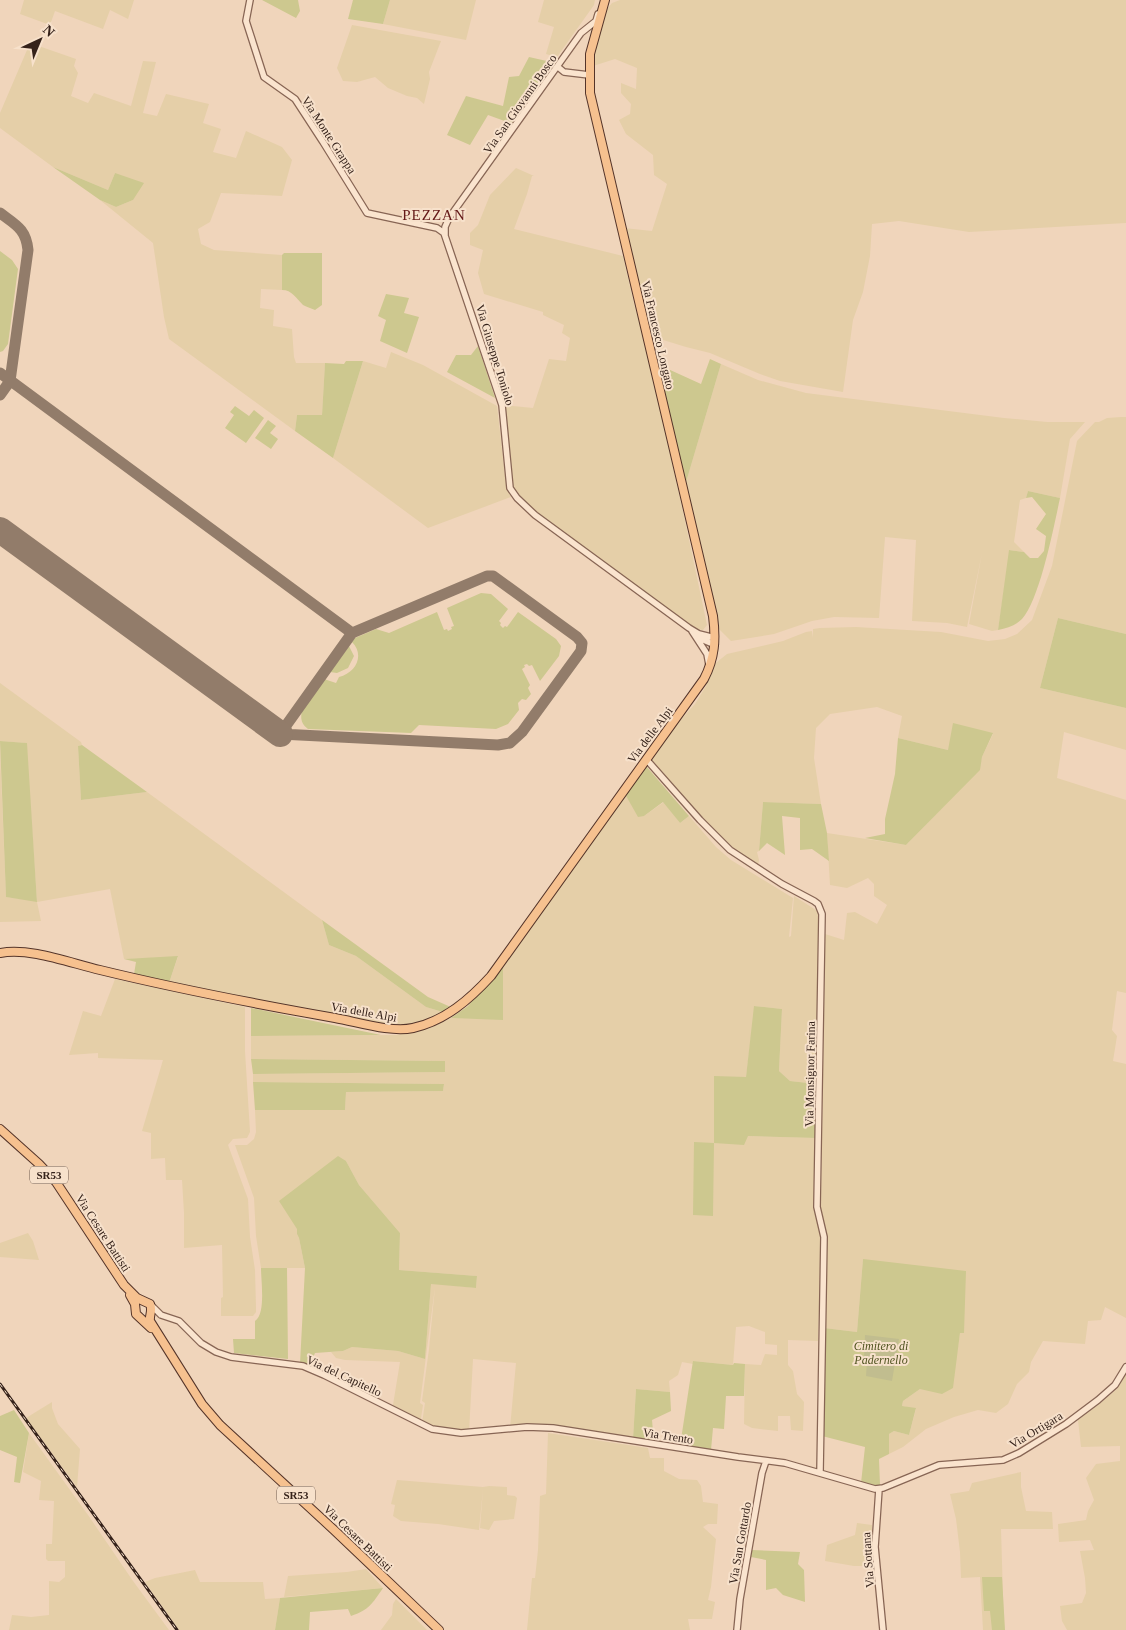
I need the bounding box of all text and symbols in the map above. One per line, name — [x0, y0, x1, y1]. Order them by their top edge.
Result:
north arrow — [15, 15, 65, 65]
text: N — [40, 22, 58, 40]
street label: Via San Giovanni Bosco — [480, 52, 560, 156]
street label: Via Monte Grappa — [299, 94, 360, 177]
district label: PEZZAN — [402, 207, 466, 223]
street label: Via Francesco Longato — [639, 279, 677, 391]
street label: Via Giuseppe Toniolo — [473, 303, 517, 407]
street label: Via delle Alpi — [624, 704, 676, 766]
street label: Via delle Alpi — [330, 999, 399, 1025]
street label: Via Monsignor Farina — [802, 1020, 818, 1127]
road number: SR53 — [30, 1166, 68, 1184]
street label: Via Cesare Battisti — [73, 1191, 134, 1275]
park label: Cimitero di Padernello — [853, 1339, 908, 1367]
street label: Via del Capitello — [304, 1352, 384, 1400]
street label: Via Ortigara — [1007, 1408, 1066, 1451]
street label: Via Trento — [642, 1425, 694, 1447]
road number: SR53 — [277, 1486, 315, 1504]
street label: Via San Gottardo — [726, 1501, 754, 1585]
street label: Via Cesare Battisti — [321, 1502, 396, 1575]
street label: Via Sottana — [859, 1531, 877, 1588]

